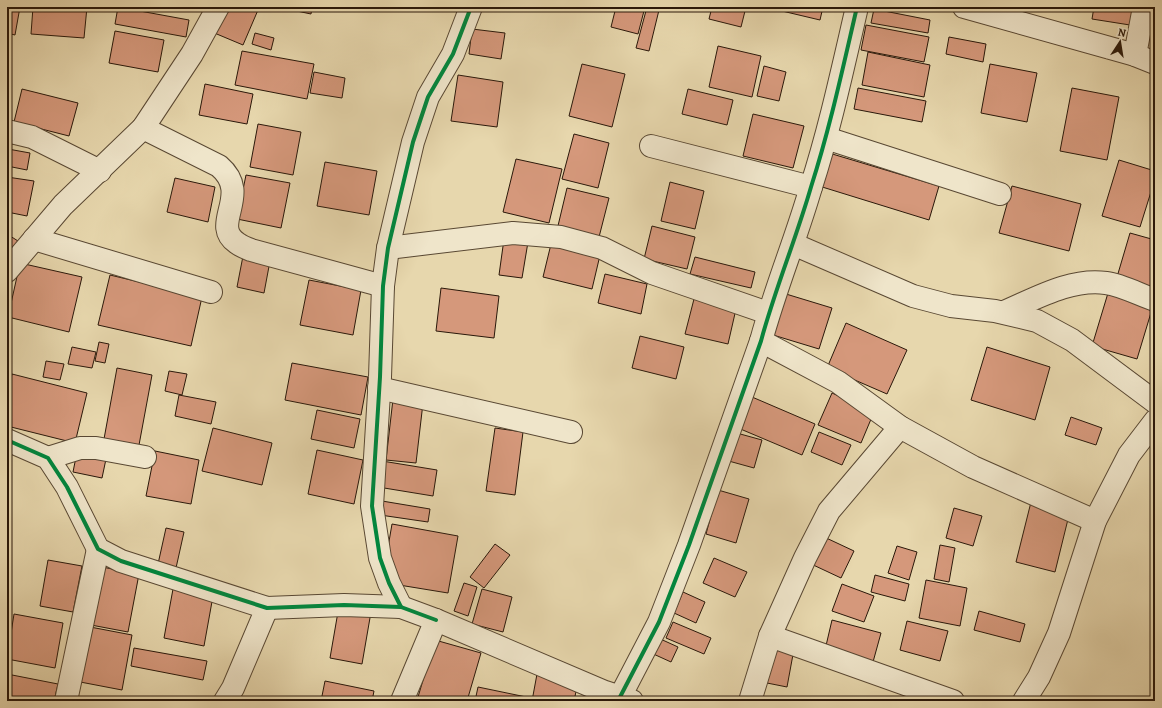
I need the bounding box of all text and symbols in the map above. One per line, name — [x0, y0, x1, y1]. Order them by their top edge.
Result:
north arrow — [1100, 22, 1140, 62]
text: N — [1116, 25, 1127, 41]

